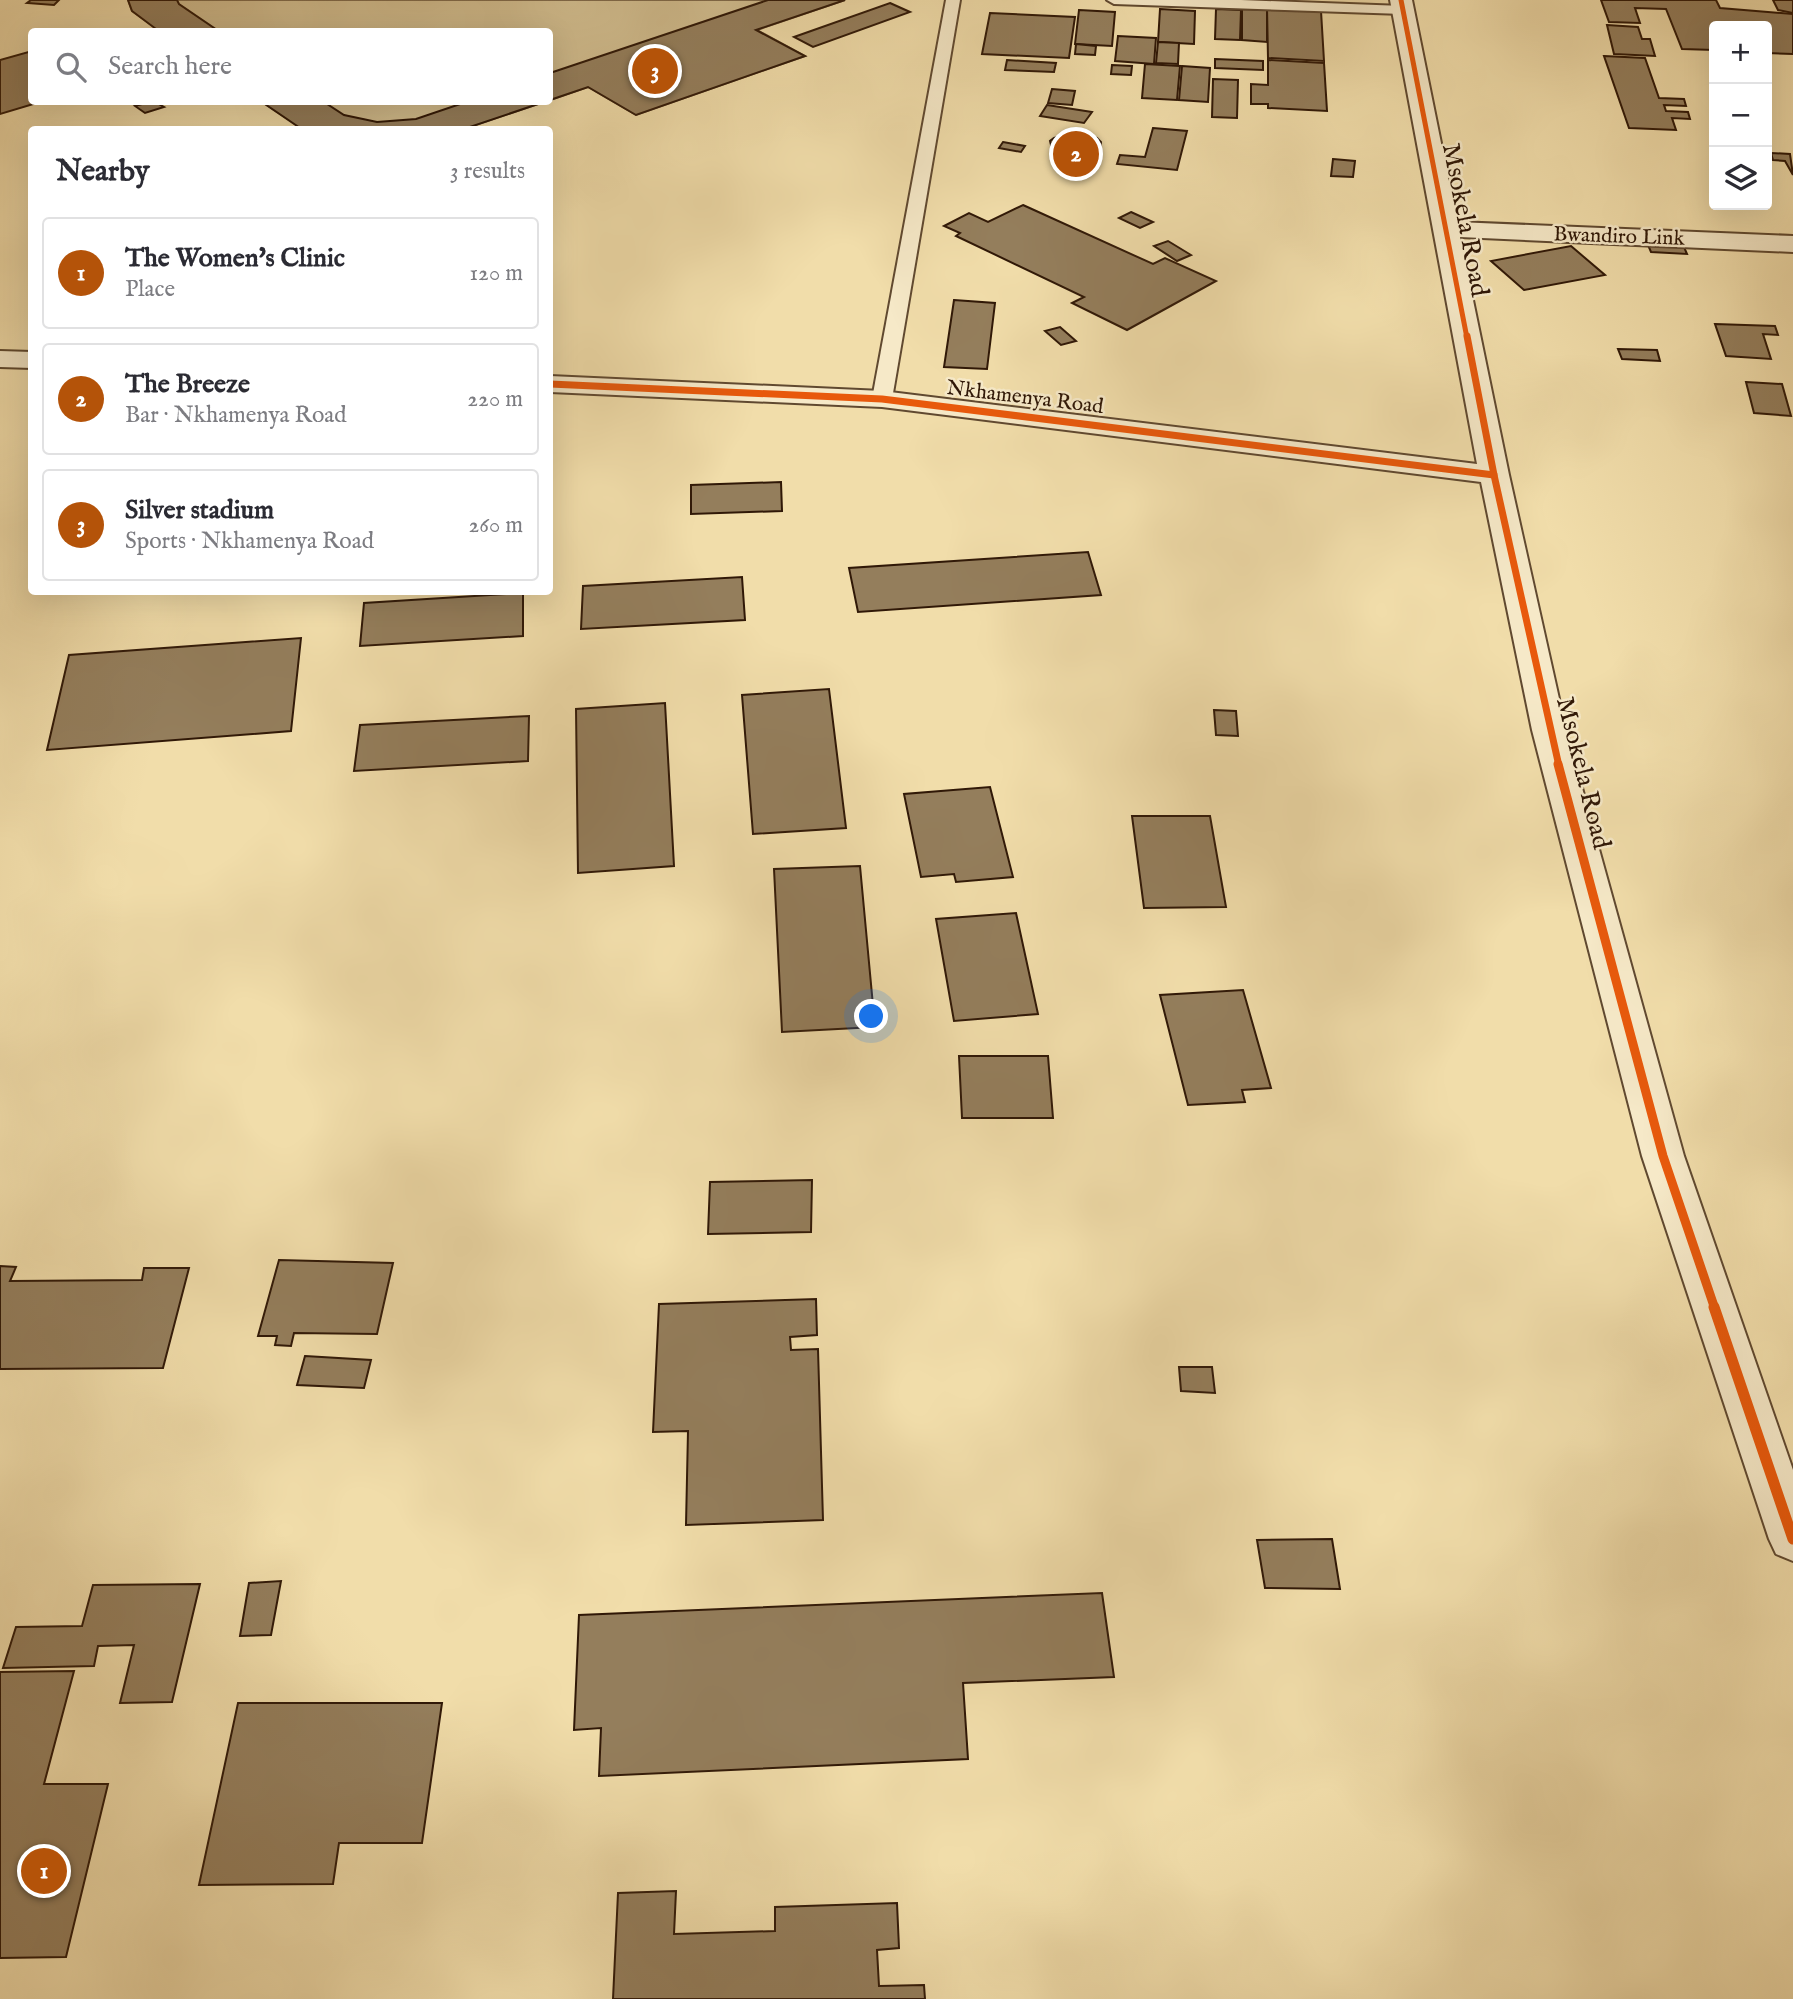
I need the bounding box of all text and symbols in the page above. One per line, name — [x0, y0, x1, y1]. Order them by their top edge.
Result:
map controls — [1709, 21, 1772, 210]
button: + — [1709, 21, 1772, 84]
search box — [28, 28, 553, 105]
pin: 3 — [632, 45, 678, 97]
icon: search — [52, 48, 90, 86]
text: Search here — [108, 50, 232, 83]
button: − — [1709, 84, 1772, 147]
pin: 2 — [1053, 128, 1099, 180]
street label: Msokela Road — [1434, 140, 1496, 300]
button: layers — [1709, 147, 1772, 210]
text: Nearby — [56, 153, 149, 191]
text: 3 results — [450, 157, 525, 186]
street label: Bwandiro Link — [1553, 221, 1686, 253]
text: The Women's Clinic — [125, 242, 345, 275]
text: 1 — [77, 259, 85, 288]
text: 120 m — [470, 259, 523, 288]
text: Place — [125, 275, 175, 304]
text: The Breeze — [125, 368, 250, 401]
street label: Nkhamenya Road — [945, 375, 1106, 421]
text: 2 — [76, 385, 86, 414]
text: 220 m — [467, 385, 523, 414]
text: Bar · Nkhamenya Road — [125, 401, 347, 430]
text: Silver stadium — [125, 494, 274, 527]
text: 3 — [77, 511, 85, 540]
text: 260 m — [468, 511, 523, 540]
text: Sports · Nkhamenya Road — [125, 527, 374, 556]
street label: Msokela Road — [1548, 693, 1618, 853]
your location — [854, 999, 888, 1033]
pin: 1 — [21, 1845, 67, 1897]

